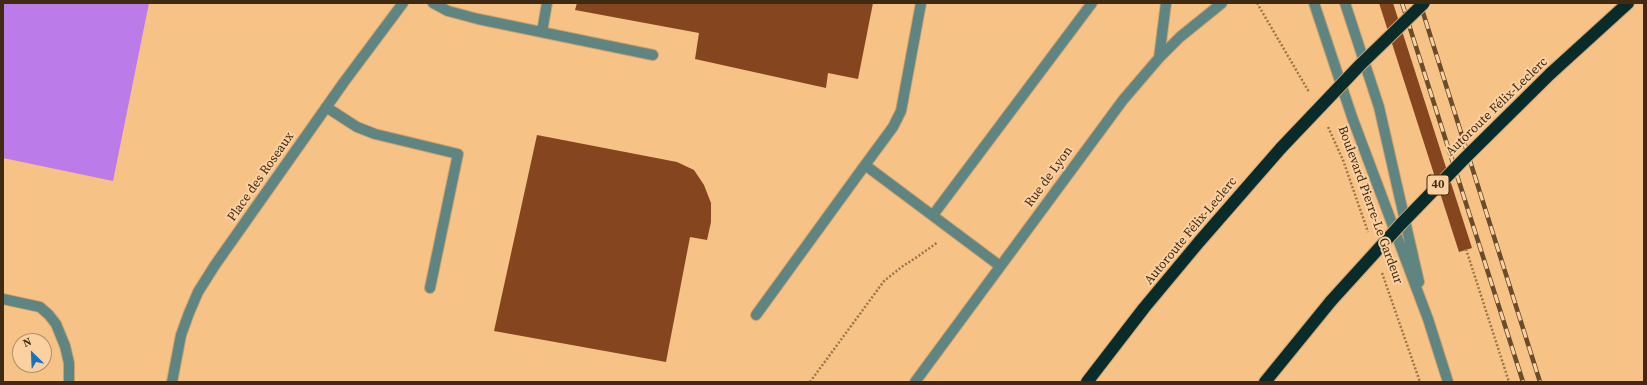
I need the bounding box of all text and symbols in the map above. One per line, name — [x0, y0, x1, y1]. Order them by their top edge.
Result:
street label: Autoroute Félix-Leclerc — [1443, 54, 1551, 160]
street label: Boulevard Pierre-Le Gardeur — [1334, 124, 1406, 286]
street label: Place des Roseaux — [224, 129, 298, 225]
street label: Rue de Lyon — [1022, 144, 1076, 210]
street label: Autoroute Félix-Leclerc — [1141, 174, 1241, 288]
road number: 40 — [1427, 175, 1449, 195]
north arrow — [12, 333, 52, 373]
text: N — [21, 334, 34, 351]

